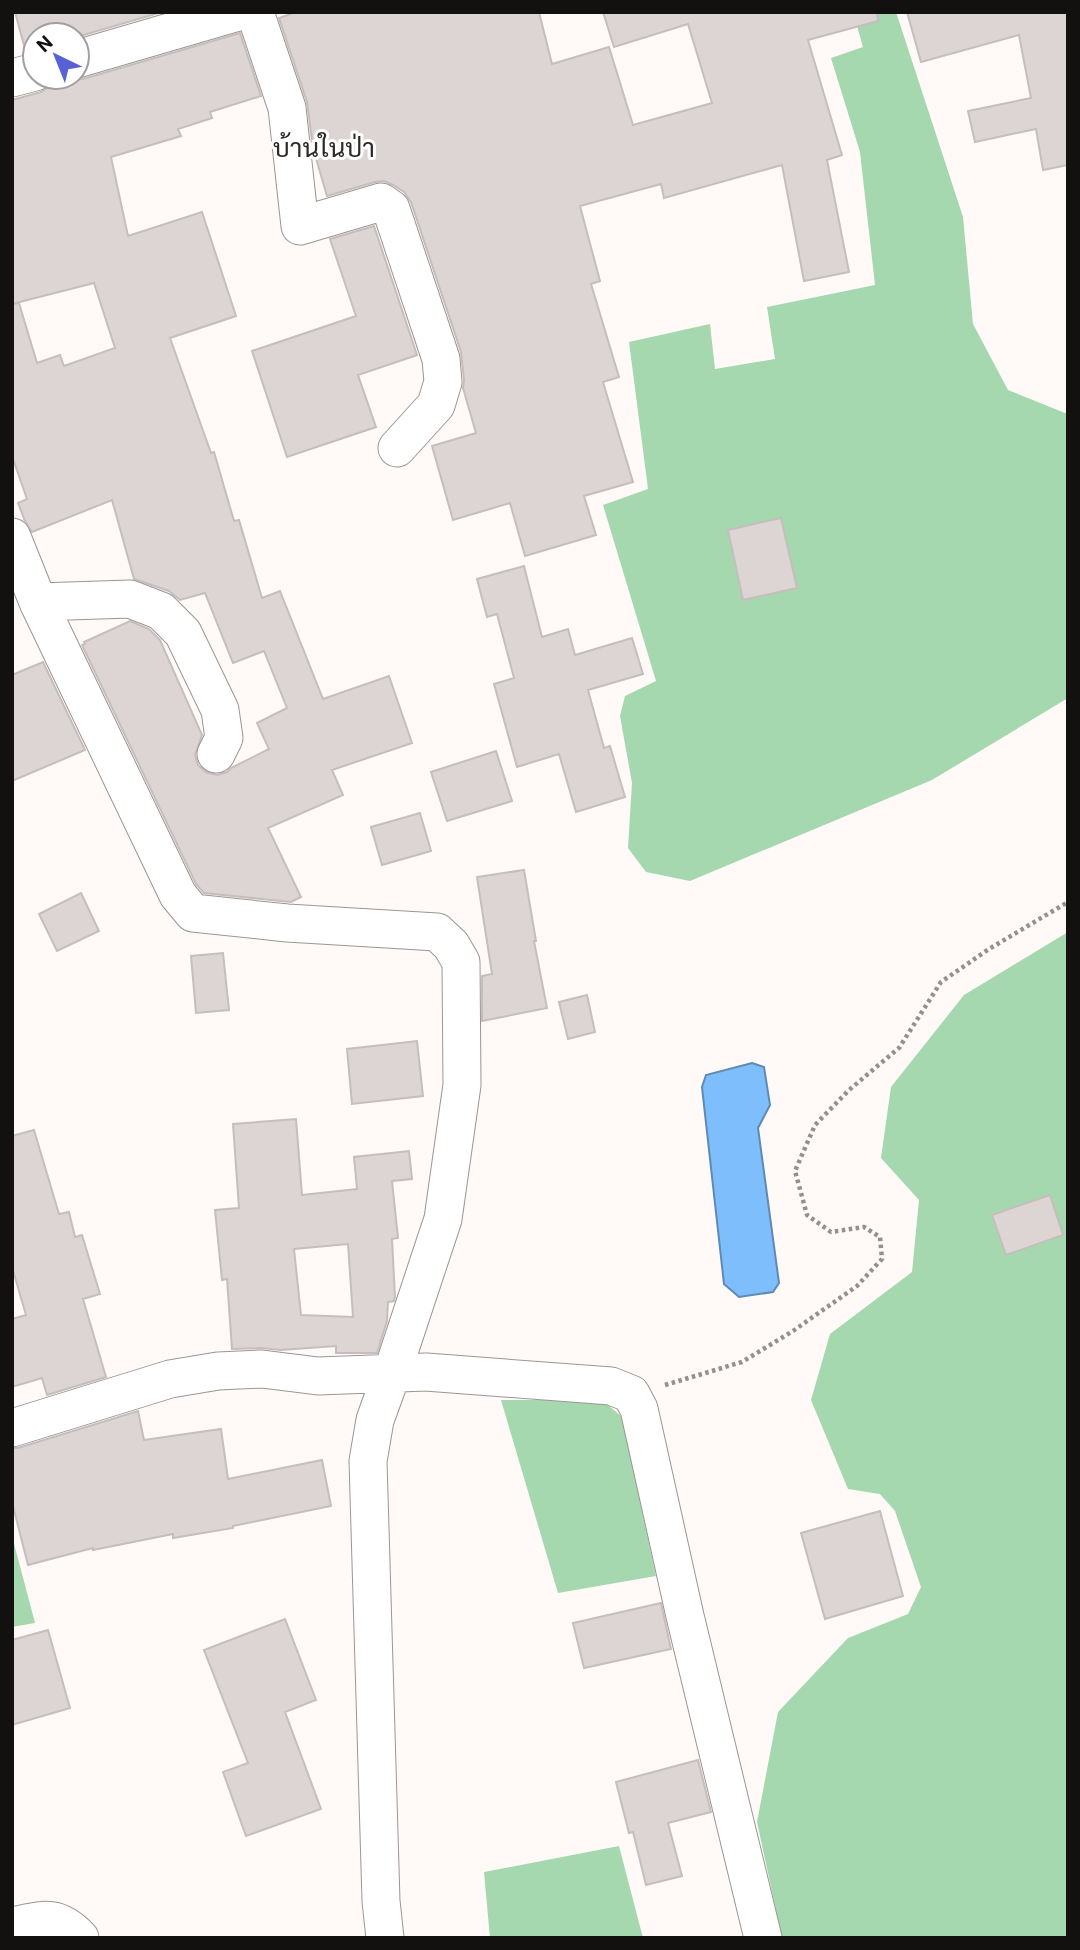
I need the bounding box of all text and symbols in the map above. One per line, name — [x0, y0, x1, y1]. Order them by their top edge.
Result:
north arrow — [21, 21, 91, 91]
text: N — [32, 31, 57, 57]
district label: บ้านในป่า — [273, 132, 375, 163]

